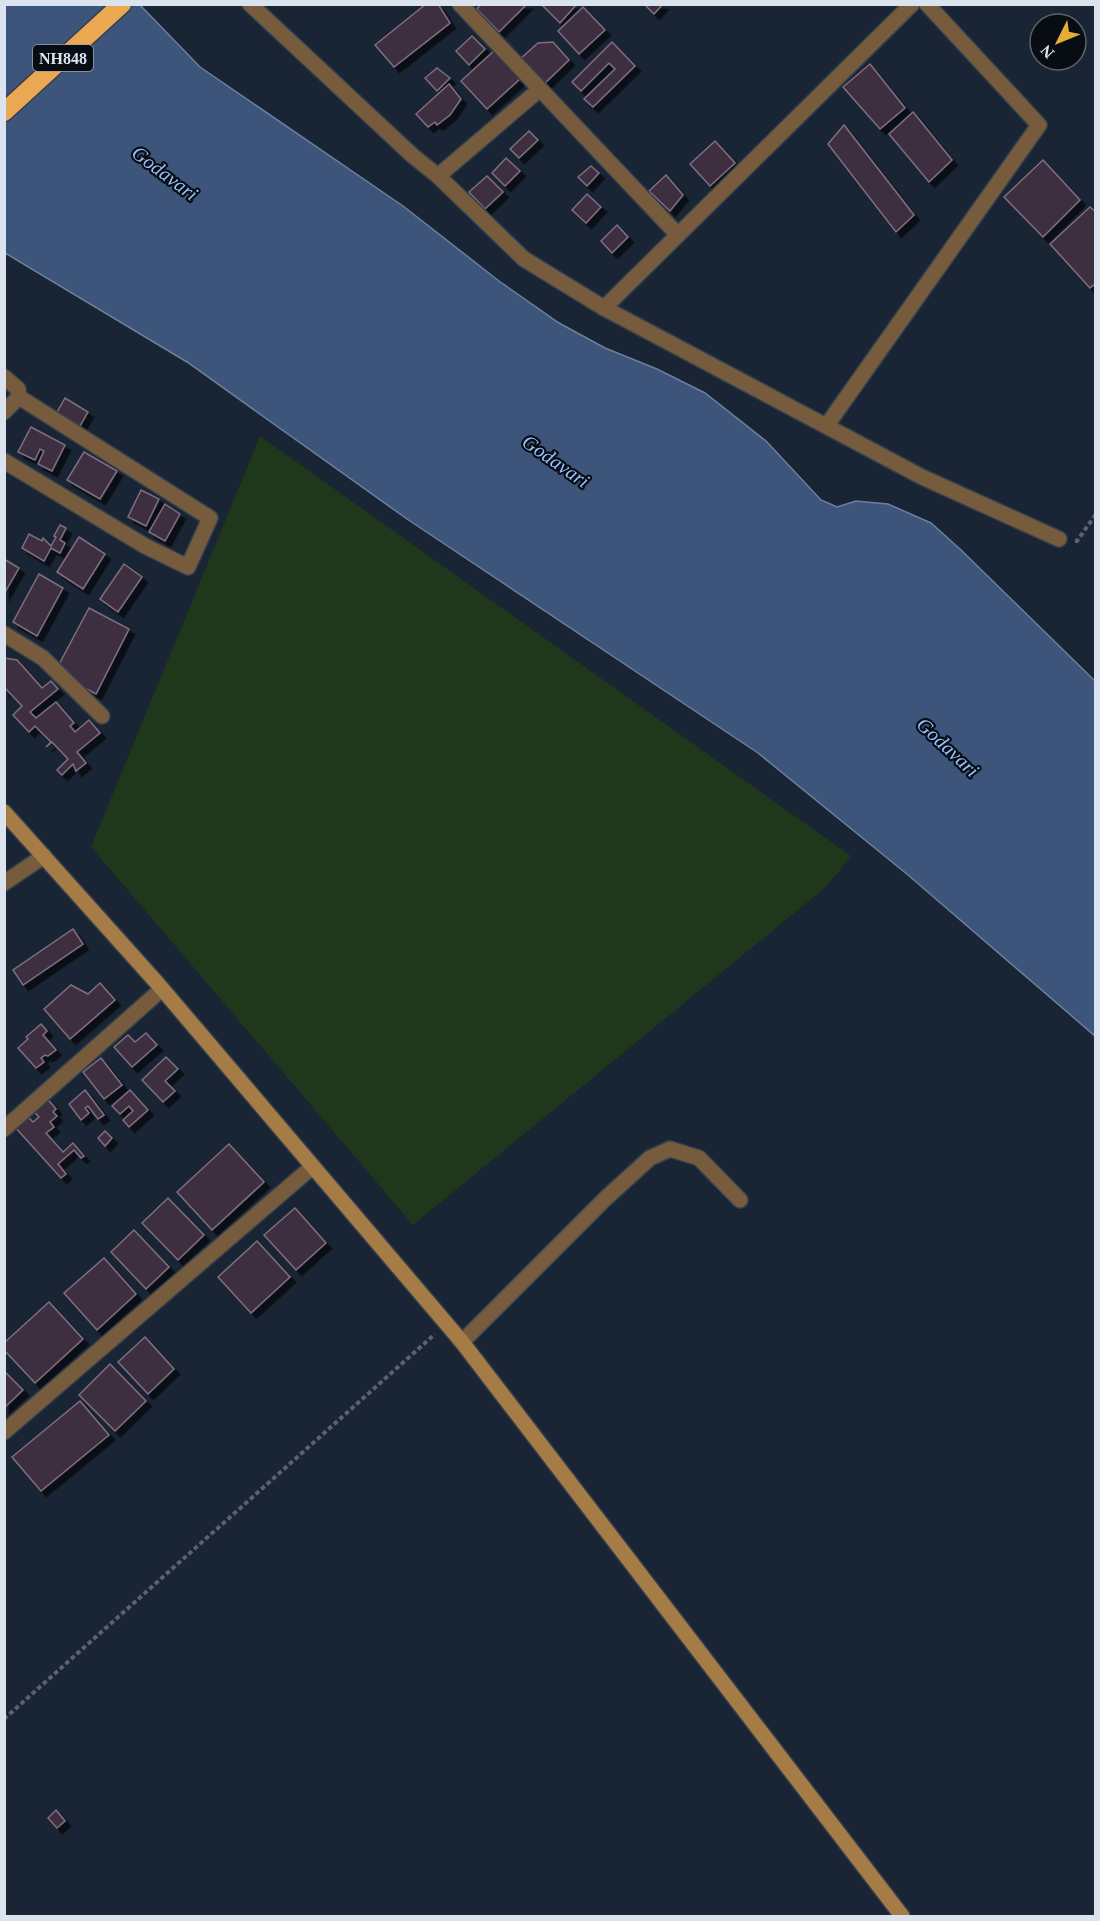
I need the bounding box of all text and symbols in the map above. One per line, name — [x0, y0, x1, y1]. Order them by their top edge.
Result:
north arrow — [1028, 12, 1088, 72]
text: N — [1037, 42, 1058, 62]
road number: NH848 — [33, 45, 93, 71]
water label: Godavari — [128, 141, 202, 205]
water label: Godavari — [518, 430, 594, 492]
water label: Godavari — [912, 713, 984, 781]

